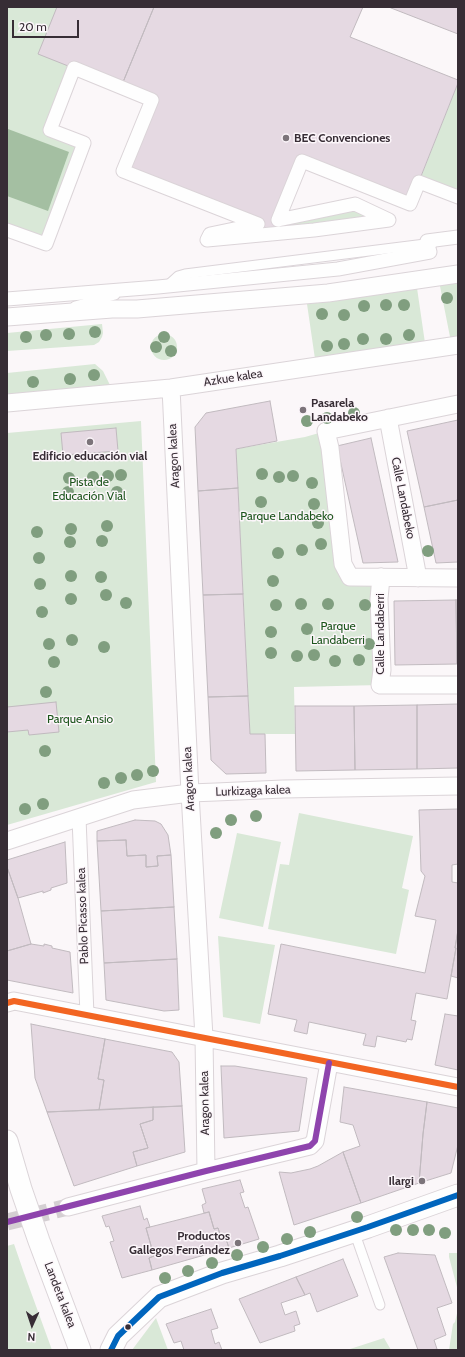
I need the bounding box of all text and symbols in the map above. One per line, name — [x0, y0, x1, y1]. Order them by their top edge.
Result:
scale bar — [14, 12, 81, 38]
text: 20 m — [19, 19, 47, 34]
place label: BEC Convenciones — [294, 131, 390, 145]
marker: BEC Convenciones — [281, 133, 291, 143]
street label: Azkue kalea — [203, 366, 263, 390]
place label: Pasarela Landabeko — [311, 396, 368, 424]
marker: Pasarela Landabeko — [298, 405, 308, 415]
street label: Aragon kalea — [165, 423, 183, 489]
marker: Edificio educación vial — [85, 437, 95, 447]
place label: Edificio educación vial — [33, 449, 147, 463]
street label: Calle Landabeko — [388, 456, 418, 540]
park label: Pista de Educación Vial — [52, 475, 126, 503]
park label: Parque Landabeko — [240, 509, 334, 523]
street label: Calle Landaberri — [373, 593, 387, 675]
park label: Parque Landaberri — [311, 619, 365, 647]
park label: Parque Ansio — [47, 712, 113, 726]
street label: Aragon kalea — [180, 746, 198, 812]
street label: Lurkizaga kalea — [215, 782, 291, 800]
street label: Pablo Picasso kalea — [74, 867, 92, 965]
street label: Aragon kalea — [197, 1071, 213, 1135]
place label: Ilargi — [389, 1174, 414, 1188]
marker: Ilargi — [417, 1176, 427, 1186]
place label: Productos Gallegos Fernández — [129, 1229, 230, 1257]
marker: Productos Gallegos Fernández — [233, 1238, 243, 1248]
street label: Landeta kalea — [41, 1260, 79, 1330]
north arrow — [12, 1305, 52, 1345]
unlabelled marker — [123, 1322, 133, 1332]
text: N — [27, 1330, 36, 1344]

